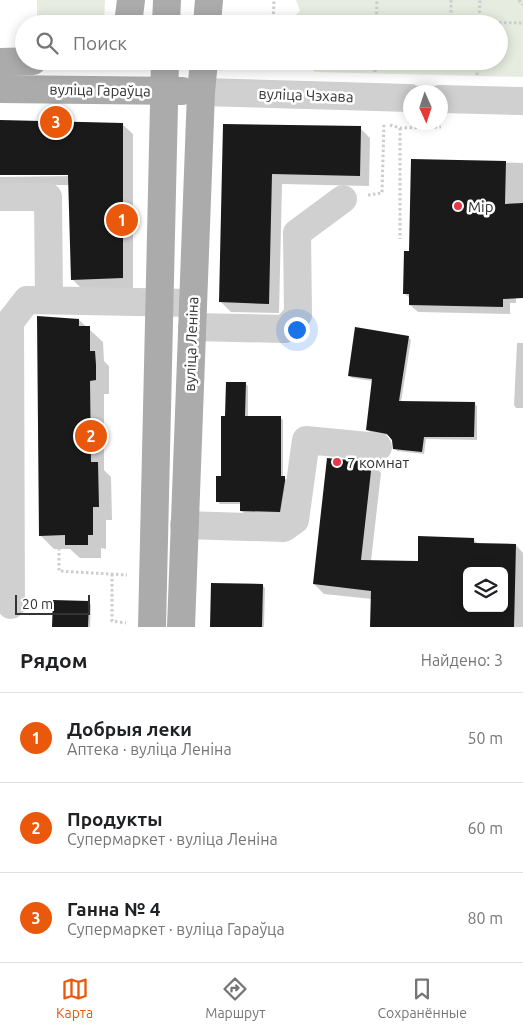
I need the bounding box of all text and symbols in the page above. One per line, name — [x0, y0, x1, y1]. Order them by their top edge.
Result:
search box — [15, 15, 508, 70]
icon: search — [33, 29, 61, 57]
text: Поиск — [73, 32, 127, 54]
street label: вуліца Гараўца — [49, 81, 151, 99]
street label: вуліца Чэхава — [258, 85, 354, 105]
north arrow — [403, 85, 448, 130]
pin: 3 — [40, 103, 72, 141]
place label: Мір — [468, 198, 493, 215]
marker: Мір — [452, 200, 464, 212]
pin: 1 — [106, 201, 138, 239]
street label: вуліца Леніна — [181, 296, 201, 392]
your location — [284, 317, 310, 343]
pin: 2 — [75, 417, 107, 455]
place label: 7 комнат — [347, 454, 409, 471]
marker: 7 комнат — [331, 456, 343, 468]
map controls — [463, 567, 508, 612]
button: layers — [463, 567, 508, 612]
scale bar — [15, 592, 90, 615]
text: 20 m — [22, 596, 53, 612]
text: Рядом — [20, 648, 88, 672]
text: Найдено: 3 — [421, 651, 503, 669]
text: Добрыя леки — [67, 718, 192, 740]
text: 1 — [31, 729, 41, 747]
text: 50 m — [467, 729, 503, 747]
text: Аптека · вуліца Леніна — [67, 740, 232, 758]
text: Продукты — [67, 808, 162, 830]
text: 2 — [31, 819, 41, 837]
text: 60 m — [467, 819, 503, 837]
text: Супермаркет · вуліца Леніна — [67, 830, 278, 848]
text: Ганна № 4 — [67, 898, 160, 920]
text: 3 — [31, 909, 41, 927]
text: 80 m — [467, 909, 503, 927]
text: Супермаркет · вуліца Гараўца — [67, 920, 285, 938]
tab: Карта — [56, 975, 93, 1021]
tab: Маршрут — [205, 975, 266, 1021]
tab: Сохранённые — [378, 975, 467, 1021]

